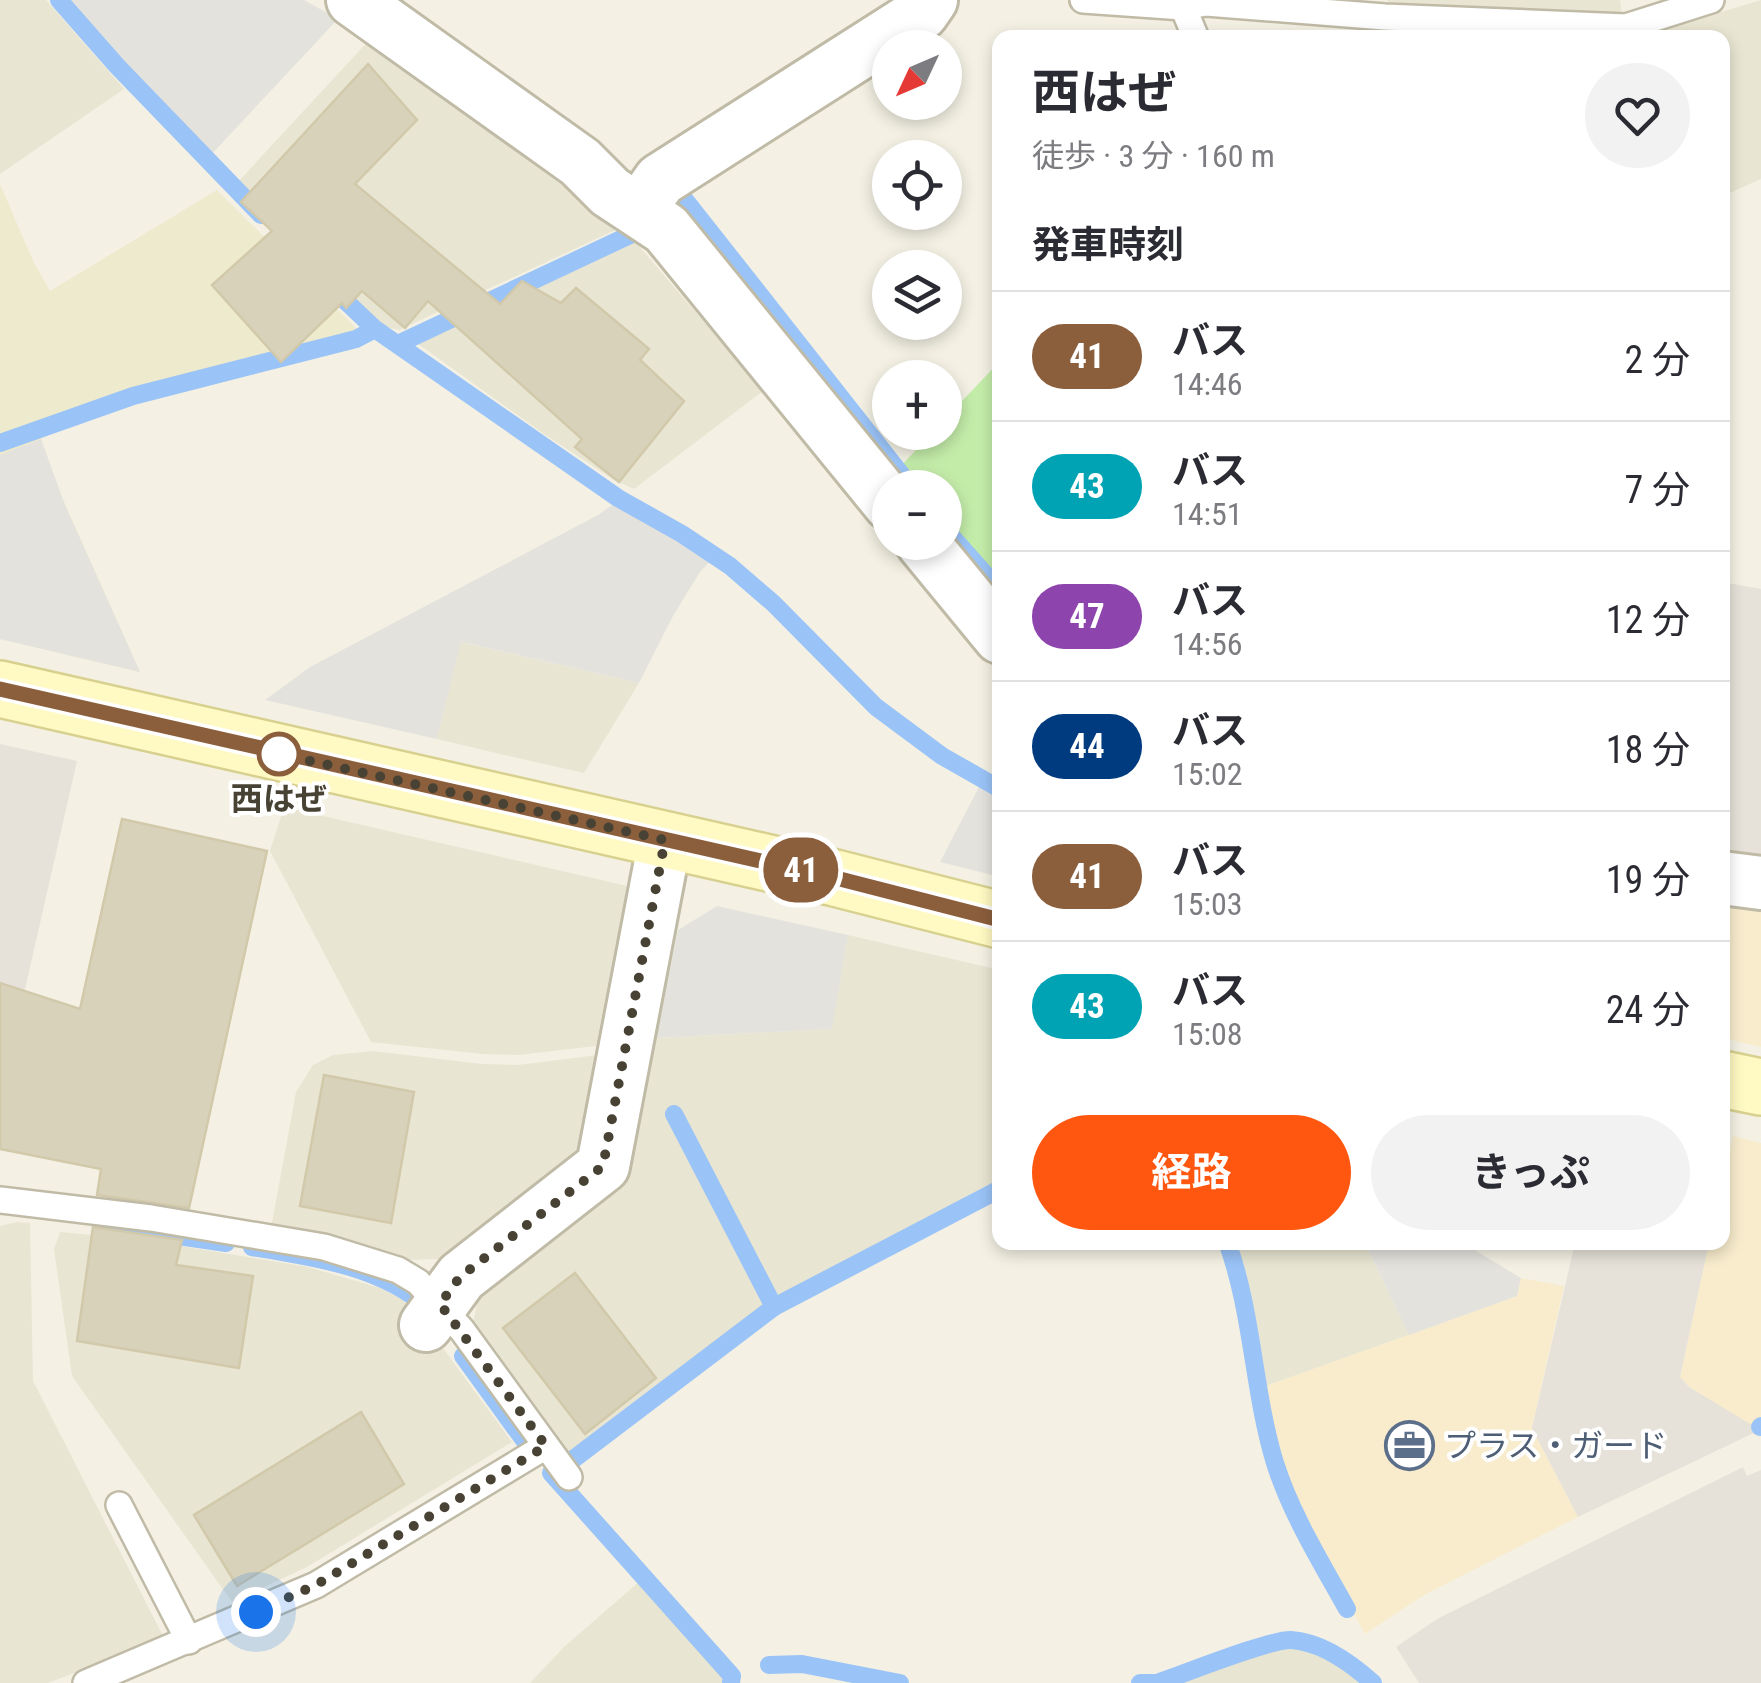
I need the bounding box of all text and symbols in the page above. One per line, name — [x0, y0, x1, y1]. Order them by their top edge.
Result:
north arrow — [872, 30, 962, 120]
map controls — [872, 30, 962, 560]
button: heart — [1585, 63, 1690, 168]
text: 西はぜ — [1032, 64, 1176, 121]
text: 徒歩 · 3 分 · 160 m — [1032, 137, 1275, 175]
button: locate — [872, 140, 962, 230]
text: 発車時刻 — [1032, 223, 1184, 267]
button: layers — [872, 250, 962, 340]
text: バス — [1172, 319, 1248, 363]
text: 41 — [1069, 336, 1105, 377]
text: 2 分 — [1625, 338, 1690, 382]
button: + — [872, 360, 962, 450]
text: 14:46 — [1172, 365, 1243, 403]
text: バス — [1172, 449, 1248, 493]
text: 43 — [1069, 466, 1105, 507]
text: 7 分 — [1625, 468, 1690, 512]
button: − — [872, 470, 962, 560]
text: 14:51 — [1172, 495, 1243, 533]
text: バス — [1172, 579, 1248, 623]
text: 47 — [1069, 596, 1105, 637]
text: 12 分 — [1606, 598, 1690, 642]
text: 14:56 — [1172, 625, 1243, 663]
text: バス — [1172, 709, 1248, 753]
text: 44 — [1069, 726, 1105, 767]
text: 18 分 — [1606, 728, 1690, 772]
marker: 西はぜ — [258, 733, 300, 775]
text: 15:02 — [1172, 755, 1243, 793]
place label: 西はぜ — [231, 780, 327, 818]
line badge: 41 — [756, 838, 846, 902]
text: バス — [1172, 839, 1248, 883]
text: 41 — [783, 850, 819, 891]
text: 41 — [1069, 856, 1105, 897]
text: 19 分 — [1606, 858, 1690, 902]
text: 15:03 — [1172, 885, 1243, 923]
text: バス — [1172, 969, 1248, 1013]
text: 43 — [1069, 986, 1105, 1027]
text: 24 分 — [1606, 988, 1690, 1032]
text: 15:08 — [1172, 1015, 1243, 1053]
button: 経路 — [1032, 1115, 1351, 1230]
button: きっぷ — [1371, 1115, 1690, 1230]
office icon: プラス・ガード — [1383, 1420, 1435, 1472]
place label: プラス・ガード — [1444, 1427, 1667, 1465]
your location — [231, 1587, 281, 1637]

